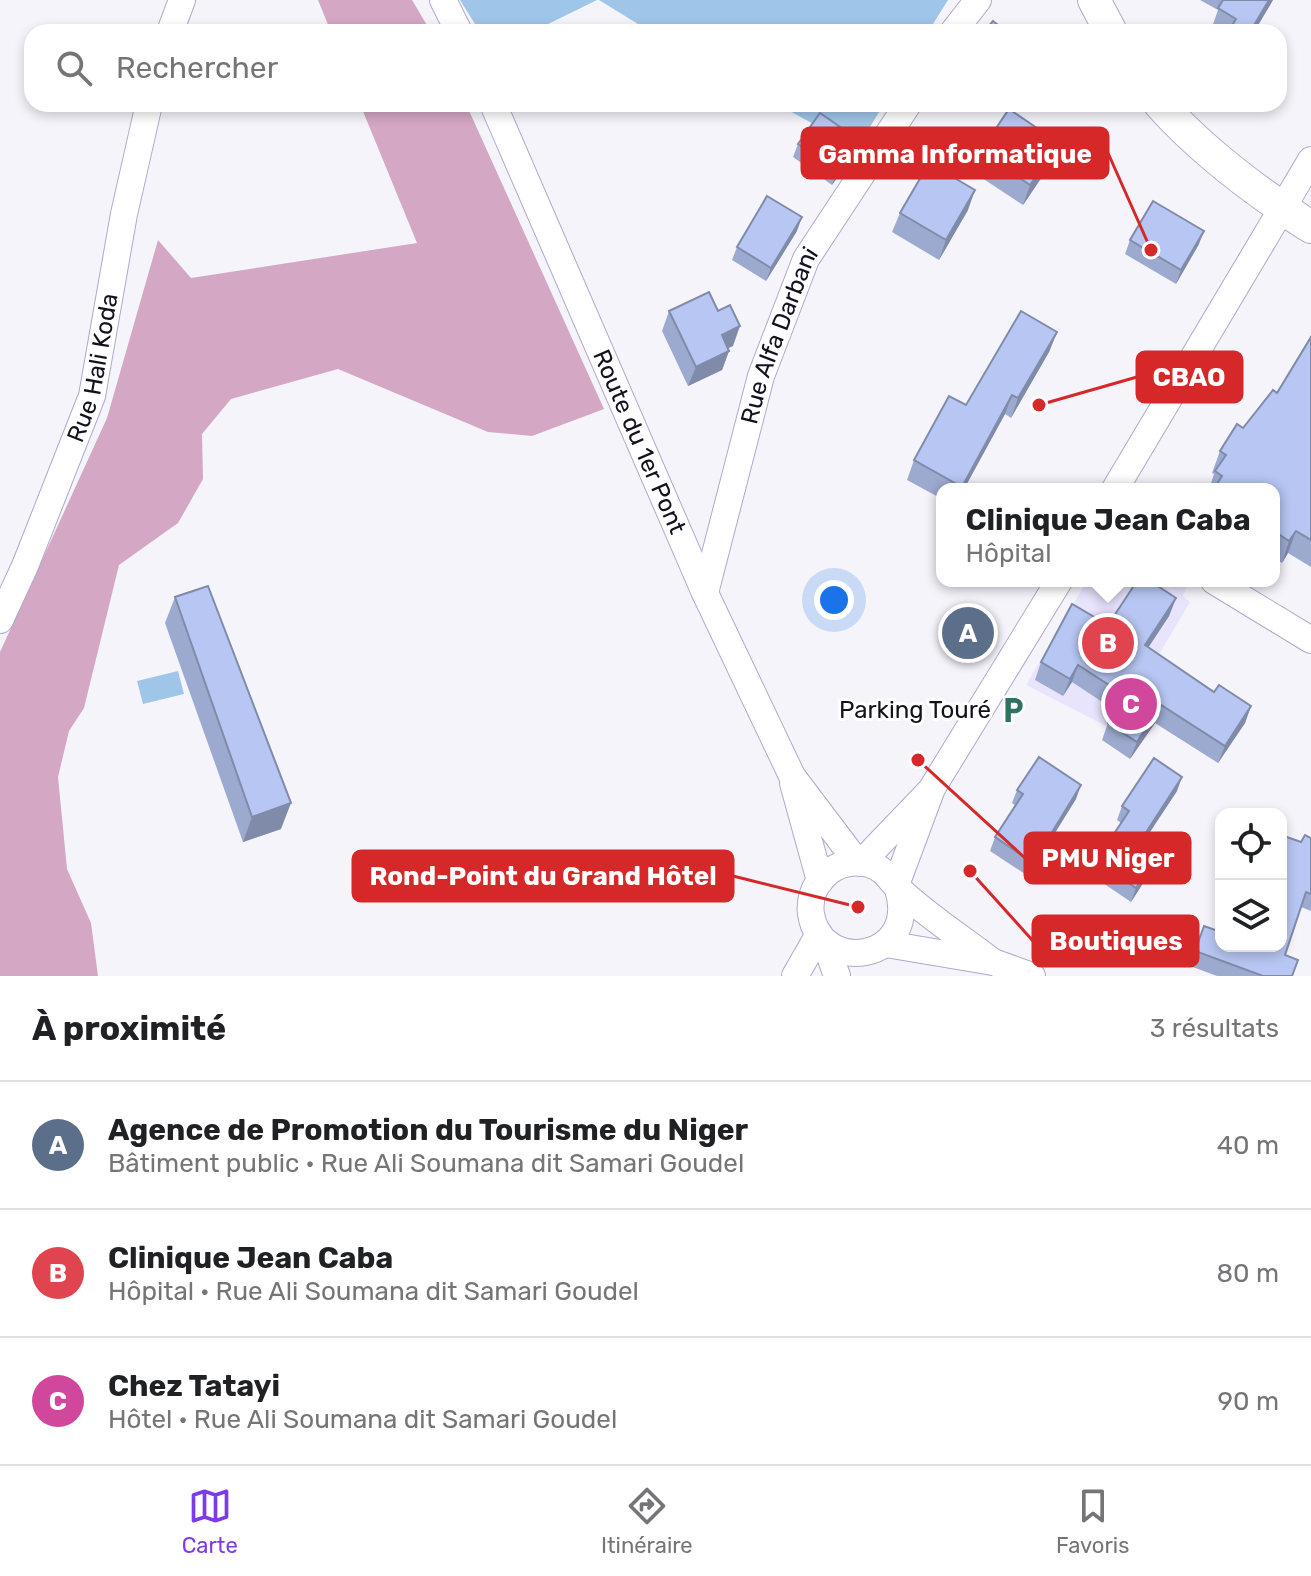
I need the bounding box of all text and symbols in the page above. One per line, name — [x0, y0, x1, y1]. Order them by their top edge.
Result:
search box — [24, 24, 1287, 112]
icon: search — [52, 46, 96, 90]
text: Rechercher — [116, 50, 278, 86]
callout: Gamma Informatique — [802, 128, 1108, 178]
text: Gamma Informatique — [818, 139, 1092, 170]
street label: Rue Alfa Darbani — [735, 242, 824, 427]
street label: Rue Hali Koda — [61, 291, 124, 446]
street label: Route du 1er Pont — [587, 345, 692, 538]
callout: CBAO — [1137, 352, 1242, 402]
text: CBAO — [1152, 362, 1226, 393]
popup — [936, 483, 1280, 587]
text: Clinique Jean Caba — [965, 502, 1251, 538]
text: Hôpital — [965, 538, 1052, 569]
your location — [814, 580, 854, 620]
pin: A — [942, 603, 994, 663]
pin: B — [1082, 613, 1134, 673]
pin: C — [1105, 674, 1157, 734]
parking icon: Parking Touré — [998, 695, 1028, 725]
place label: Parking Touré — [839, 696, 991, 724]
map controls — [1215, 808, 1287, 952]
button: locate — [1215, 808, 1287, 880]
callout: PMU Niger — [1025, 833, 1190, 883]
text: PMU Niger — [1041, 843, 1175, 874]
callout: Rond-Point du Grand Hôtel — [353, 851, 733, 901]
text: Rond-Point du Grand Hôtel — [369, 861, 717, 892]
button: layers — [1215, 880, 1287, 952]
callout: Boutiques — [1033, 916, 1198, 966]
text: Boutiques — [1049, 926, 1183, 957]
text: À proximité — [32, 1008, 226, 1049]
text: 3 résultats — [1150, 1013, 1279, 1044]
text: Agence de Promotion du Tourisme du Niger — [108, 1112, 748, 1148]
text: A — [49, 1130, 67, 1161]
text: 40 m — [1217, 1130, 1279, 1161]
text: Bâtiment public · Rue Ali Soumana dit Samari Goudel — [108, 1148, 744, 1179]
text: Clinique Jean Caba — [108, 1240, 393, 1276]
text: B — [49, 1258, 67, 1289]
text: 80 m — [1216, 1258, 1279, 1289]
text: Hôpital · Rue Ali Soumana dit Samari Goudel — [108, 1276, 639, 1307]
text: Chez Tatayi — [108, 1368, 280, 1404]
text: C — [49, 1386, 67, 1417]
text: 90 m — [1218, 1386, 1279, 1417]
text: Hôtel · Rue Ali Soumana dit Samari Goudel — [108, 1404, 617, 1435]
tab: Carte — [182, 1484, 238, 1559]
tab: Itinéraire — [601, 1484, 693, 1559]
tab: Favoris — [1056, 1484, 1129, 1559]

